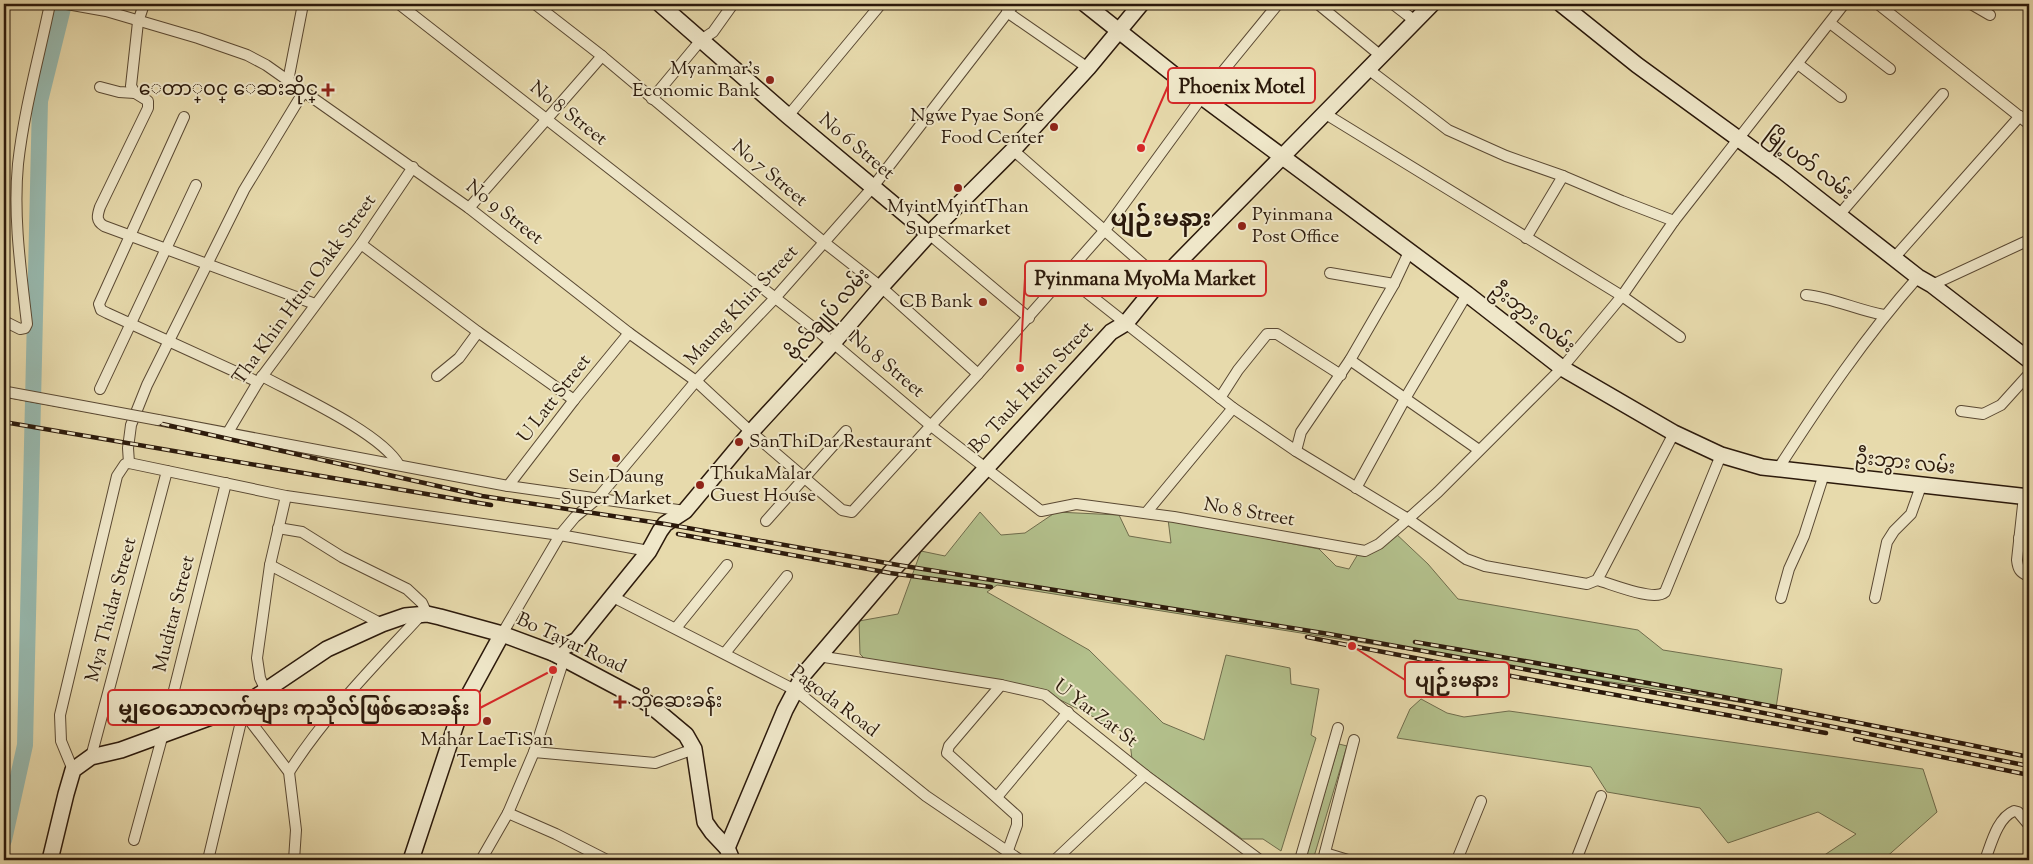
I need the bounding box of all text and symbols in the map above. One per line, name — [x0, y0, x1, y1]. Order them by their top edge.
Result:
place label: Myanmar's Economic Bank — [632, 56, 761, 105]
callout: Phoenix Motel — [1168, 68, 1315, 103]
place label: ေတာ္ဝင္ ေဆးဆိုင္ — [139, 74, 318, 105]
marker: Myanmar's Economic Bank — [764, 74, 776, 86]
text: Phoenix Motel — [1179, 74, 1306, 103]
street label: No 8 Street — [523, 75, 613, 153]
marker: ေတာ္ဝင္ ေဆးဆိုင္ — [322, 84, 334, 96]
place label: Ngwe Pyae Sone Food Center — [910, 103, 1044, 152]
street label: No 6 Street — [812, 107, 900, 187]
street label: မြို့ပတ် လမ်း — [1758, 120, 1860, 207]
marker: Ngwe Pyae Sone Food Center — [1048, 121, 1060, 133]
street label: No 7 Street — [725, 134, 813, 214]
street label: No 9 Street — [460, 174, 549, 252]
marker: MyintMyintThan Supermarket — [952, 182, 964, 194]
street label: Tha Khin Htun Oakk Street — [227, 189, 384, 391]
place label: MyintMyintThan Supermarket — [887, 194, 1029, 243]
district label: ပျဉ်းမနား — [1111, 202, 1211, 238]
place label: Pyinmana Post Office — [1252, 202, 1339, 251]
marker: Pyinmana Post Office — [1236, 220, 1248, 232]
street label: Maung Khin Street — [679, 239, 805, 372]
street label: ဗိုလ်ချုပ် လမ်း — [779, 261, 878, 368]
callout: Pyinmana MyoMa Market — [1025, 261, 1266, 296]
text: Pyinmana MyoMa Market — [1035, 266, 1256, 295]
street label: ဦးဘွား လမ်း — [1484, 275, 1582, 361]
place label: CB Bank — [899, 289, 974, 316]
marker: CB Bank — [977, 296, 989, 308]
street label: Bo Tauk Htein Street — [963, 316, 1101, 460]
street label: No 8 Street — [842, 325, 930, 405]
street label: U Latt Street — [512, 349, 598, 449]
place label: SanThiDar Restaurant — [749, 429, 933, 456]
marker: SanThiDar Restaurant — [733, 436, 745, 448]
street label: ဦးဘွား လမ်း — [1854, 442, 1957, 483]
marker: Sein Daung Super Market — [610, 452, 622, 464]
place label: ThukaMalar Guest House — [710, 461, 816, 510]
place label: Sein Daung Super Market — [560, 464, 672, 513]
marker: ThukaMalar Guest House — [694, 479, 706, 491]
street label: No 8 Street — [1201, 492, 1297, 534]
street label: Mya Thidar Street — [80, 534, 144, 685]
street label: Muditar Street — [147, 552, 203, 675]
street label: Bo Tayar Road — [512, 607, 631, 681]
street label: Pagoda Road — [784, 660, 884, 744]
callout: ပျဉ်းမနား — [1405, 662, 1509, 697]
text: ပျဉ်းမနား — [1415, 667, 1499, 697]
street label: U Yar Zat St — [1047, 673, 1143, 755]
place label: ဘိုဆေးခန်း — [631, 686, 722, 717]
callout: မျှဝေသောလက်များ ကုသိုလ်ဖြစ်ဆေးခန်း — [108, 690, 480, 725]
text: မျှဝေသောလက်များ ကုသိုလ်ဖြစ်ဆေးခန်း — [118, 695, 470, 725]
marker: ဘိုဆေးခန်း — [613, 695, 627, 709]
marker: Mahar LaeTiSan Temple — [481, 715, 493, 727]
place label: Mahar LaeTiSan Temple — [420, 727, 554, 776]

